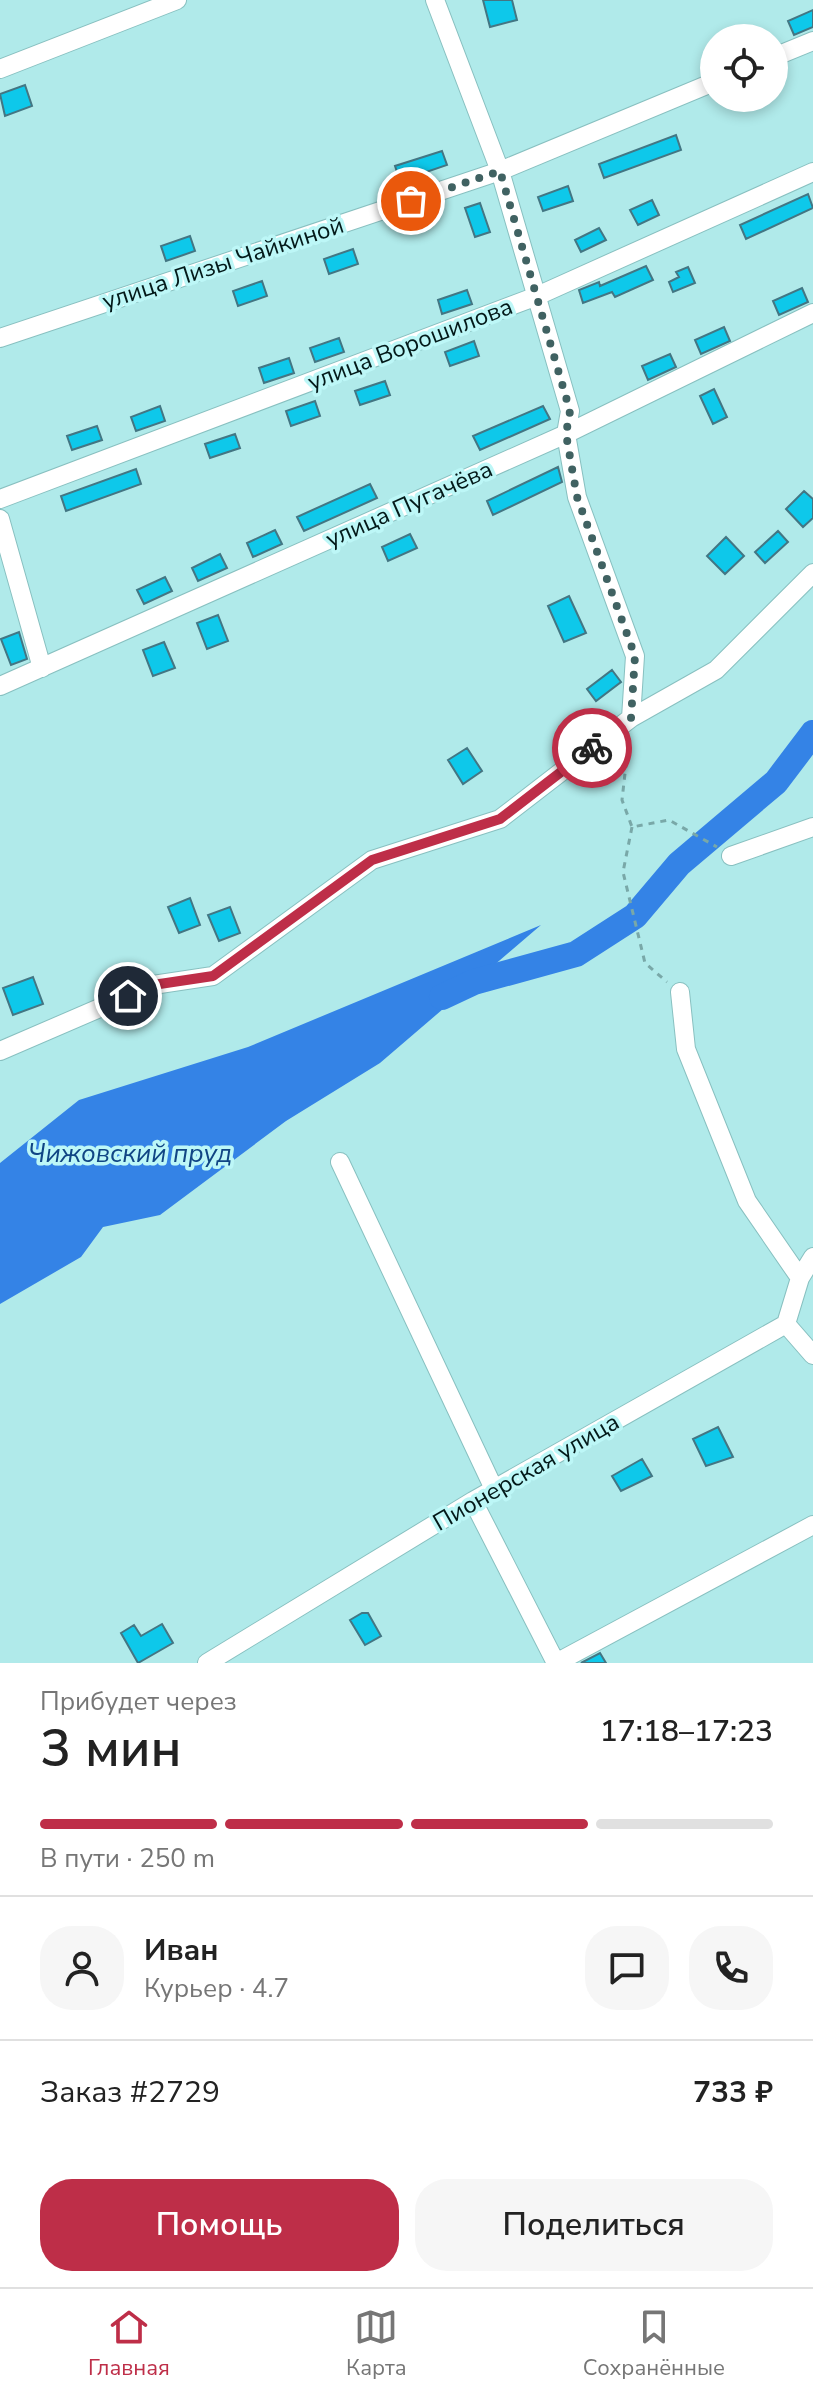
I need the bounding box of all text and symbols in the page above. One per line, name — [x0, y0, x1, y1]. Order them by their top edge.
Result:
map controls — [700, 24, 788, 112]
button: locate — [700, 24, 788, 112]
pin — [377, 167, 445, 235]
icon: bag — [389, 179, 433, 223]
street label: улица Лизы Чайкиной — [98, 209, 348, 317]
street label: улица Ворошилова — [303, 290, 517, 398]
street label: улица Пугачёва — [320, 453, 498, 555]
courier — [552, 708, 632, 788]
icon: bike — [570, 726, 614, 770]
pin — [94, 962, 162, 1030]
icon: home — [106, 974, 150, 1018]
water label: Чижовский пруд — [28, 1136, 232, 1171]
street label: Пионерская улица — [427, 1406, 625, 1538]
text: Прибудет через — [40, 1684, 237, 1719]
text: 17:18–17:23 — [600, 1711, 773, 1752]
text: 3 мин — [40, 1713, 182, 1784]
text: В пути · 250 m — [40, 1841, 215, 1876]
button: person — [40, 1926, 124, 2010]
button: chat — [585, 1926, 669, 2010]
button: phone — [689, 1926, 773, 2010]
text: Иван — [144, 1930, 219, 1971]
text: Курьер · 4.7 — [144, 1971, 289, 2006]
text: Заказ #2729 — [40, 2072, 220, 2113]
text: 733 ₽ — [693, 2072, 773, 2113]
button: Помощь — [40, 2179, 399, 2271]
button: Поделиться — [415, 2179, 773, 2271]
tab: Главная — [88, 2305, 170, 2383]
tab: Карта — [346, 2305, 407, 2383]
tab: Сохранённые — [583, 2305, 725, 2383]

